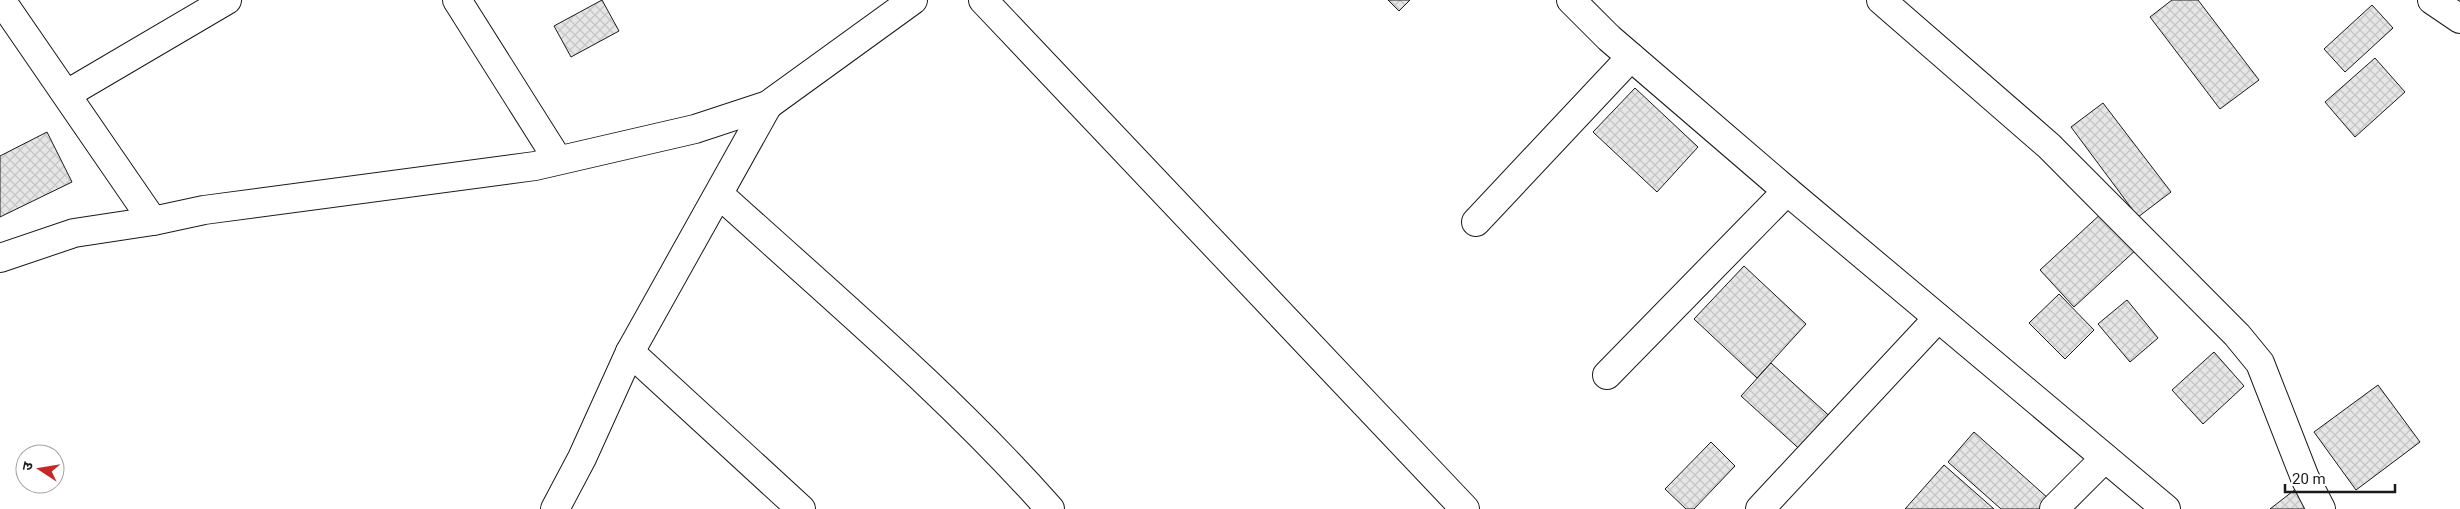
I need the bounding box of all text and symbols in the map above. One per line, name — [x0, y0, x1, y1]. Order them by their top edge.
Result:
north arrow — [15, 444, 65, 494]
text: उ — [19, 460, 36, 472]
scale bar — [2285, 462, 2395, 494]
text: 20 m — [2292, 470, 2326, 488]

